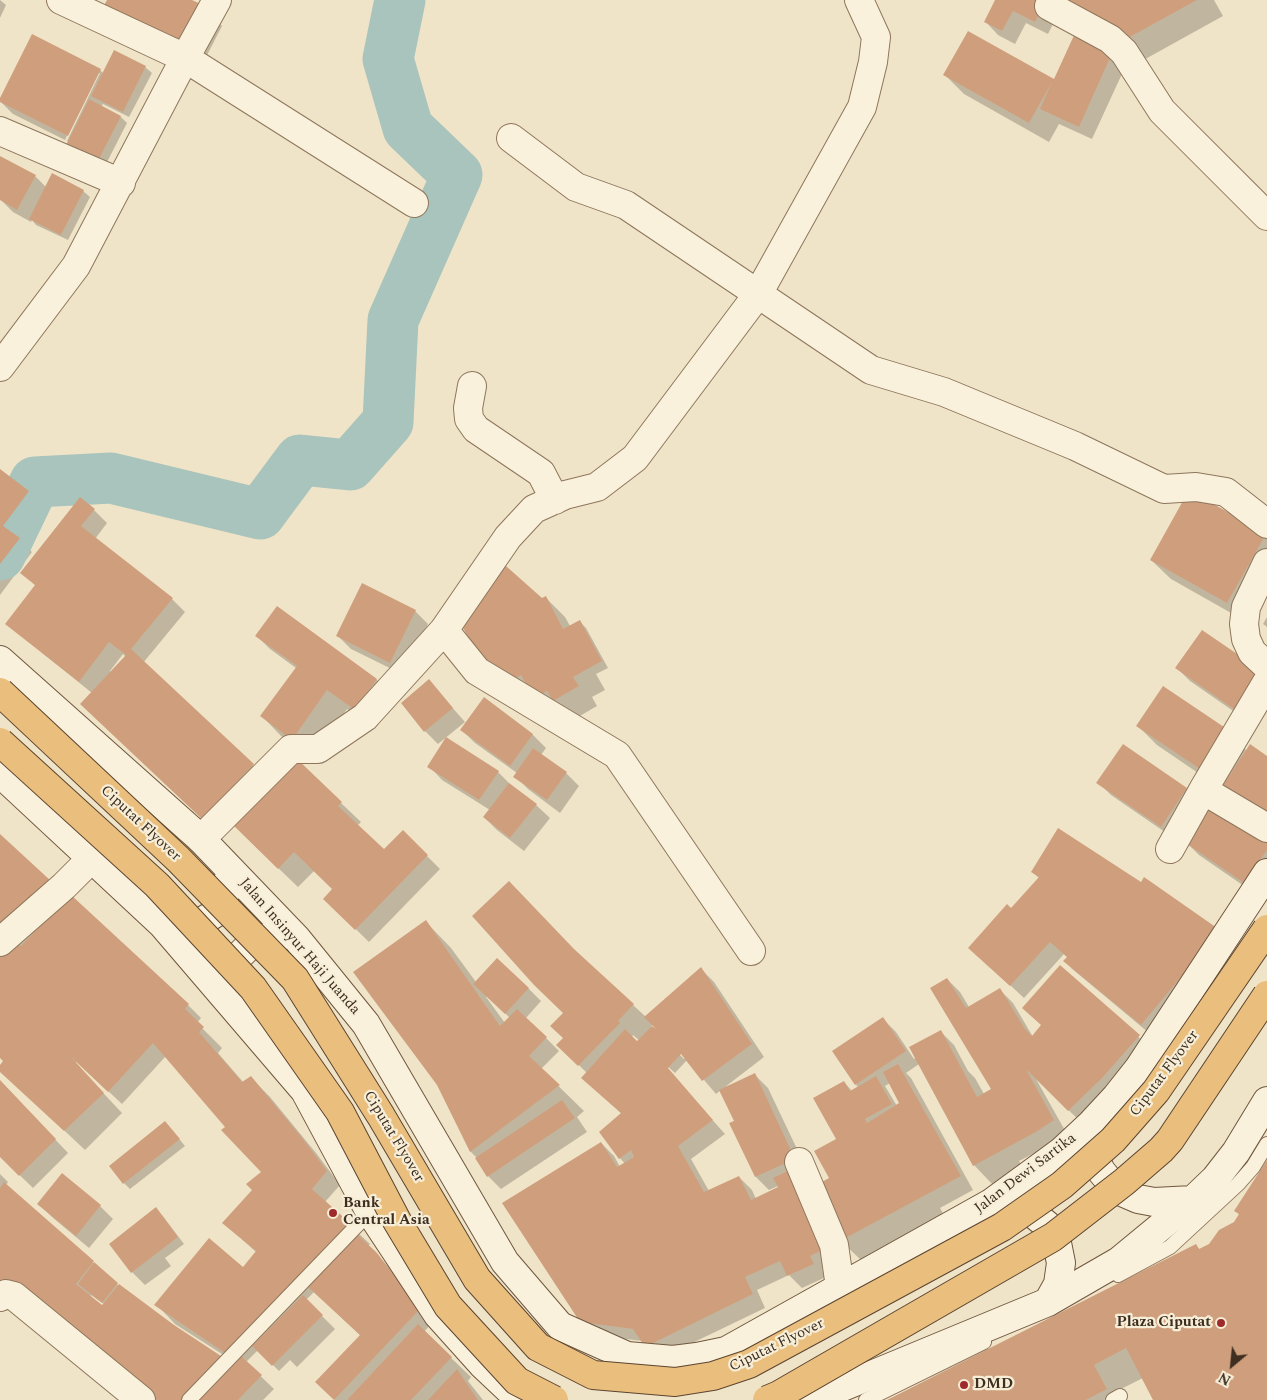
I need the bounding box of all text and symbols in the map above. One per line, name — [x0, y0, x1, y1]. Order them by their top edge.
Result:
street label: Ciputat Flyover — [96, 782, 184, 866]
street label: Jalan Insinyur Haji Juanda — [235, 875, 363, 1019]
street label: Ciputat Flyover — [1127, 1027, 1203, 1121]
street label: Ciputat Flyover — [359, 1088, 427, 1186]
street label: Jalan Dewi Sartika — [972, 1130, 1080, 1218]
place label: Bank Central Asia — [343, 1195, 430, 1230]
marker: Bank Central Asia — [327, 1207, 339, 1219]
place label: Plaza Ciputat — [1117, 1314, 1211, 1332]
street label: Ciputat Flyover — [727, 1315, 827, 1377]
marker: Plaza Ciputat — [1215, 1317, 1227, 1329]
north arrow — [1207, 1340, 1257, 1390]
text: N — [1215, 1367, 1235, 1391]
place label: DMD — [974, 1376, 1013, 1394]
marker: DMD — [958, 1379, 970, 1391]

